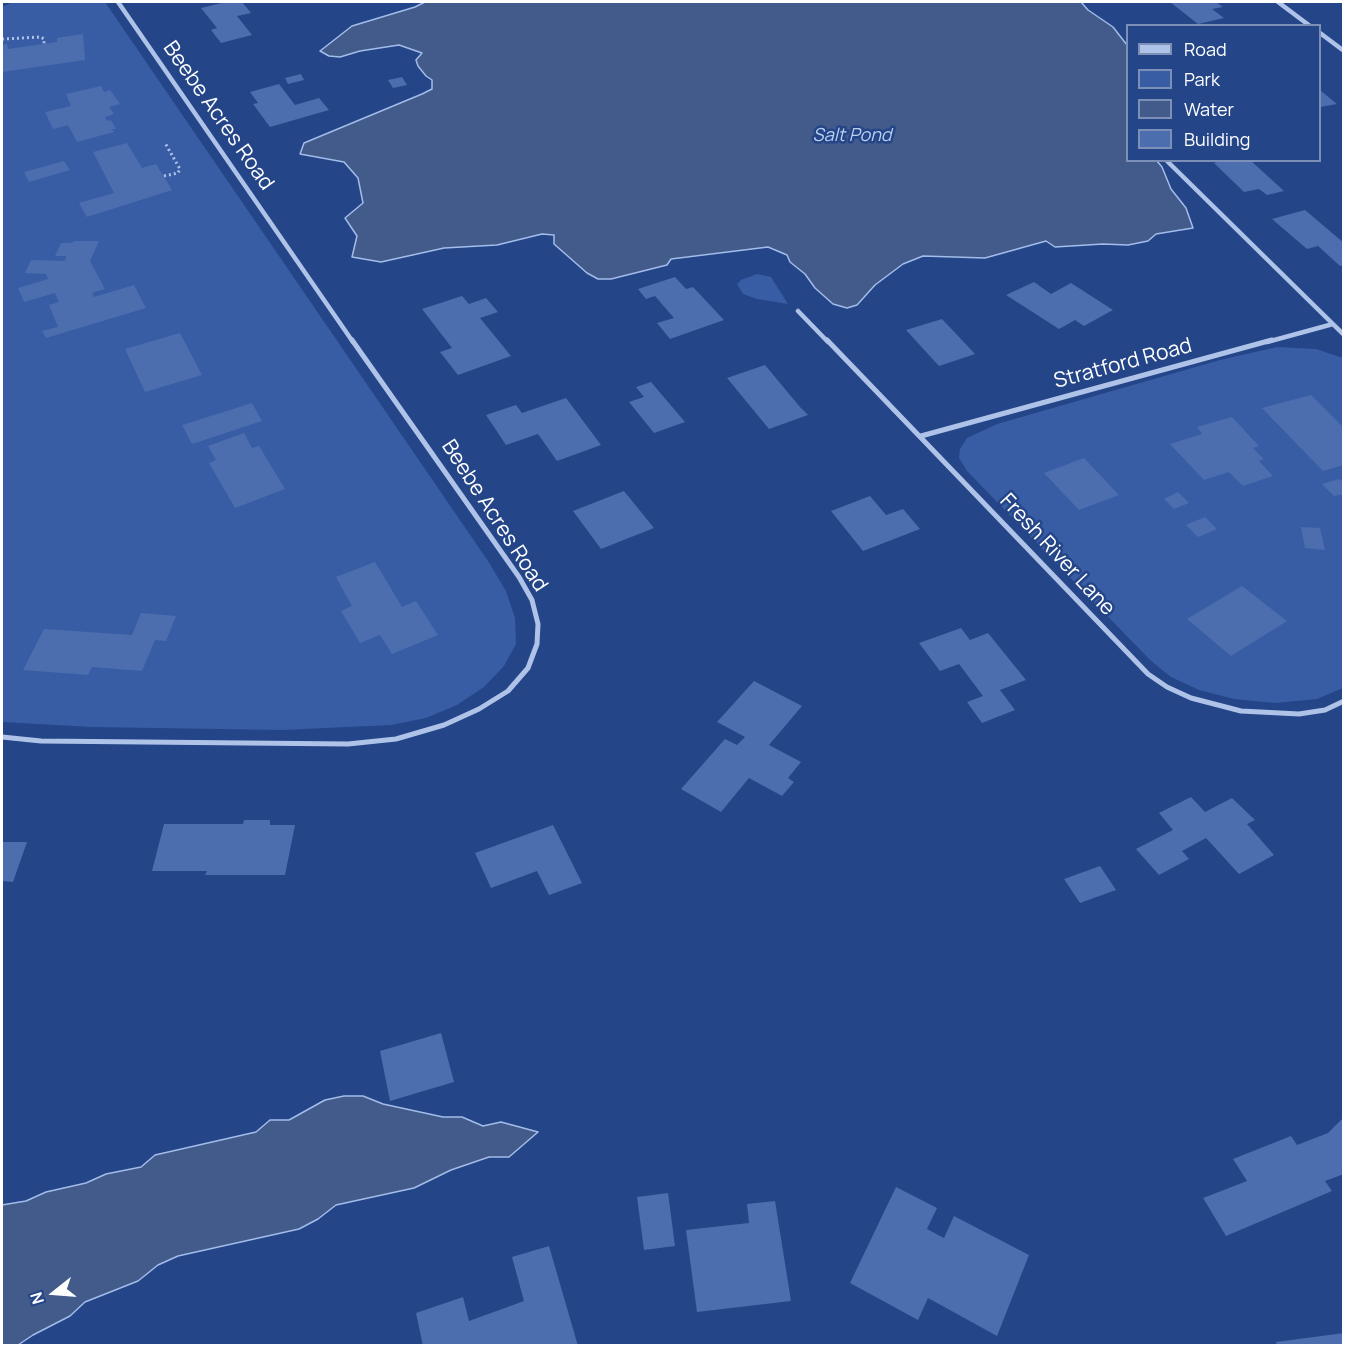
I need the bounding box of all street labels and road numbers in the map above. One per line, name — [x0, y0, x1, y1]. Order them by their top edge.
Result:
street label: Beebe Acres Road — [157, 37, 279, 195]
street label: Stratford Road — [1051, 333, 1195, 395]
street label: Beebe Acres Road — [436, 435, 552, 597]
street label: Fresh River Lane — [994, 489, 1120, 621]

